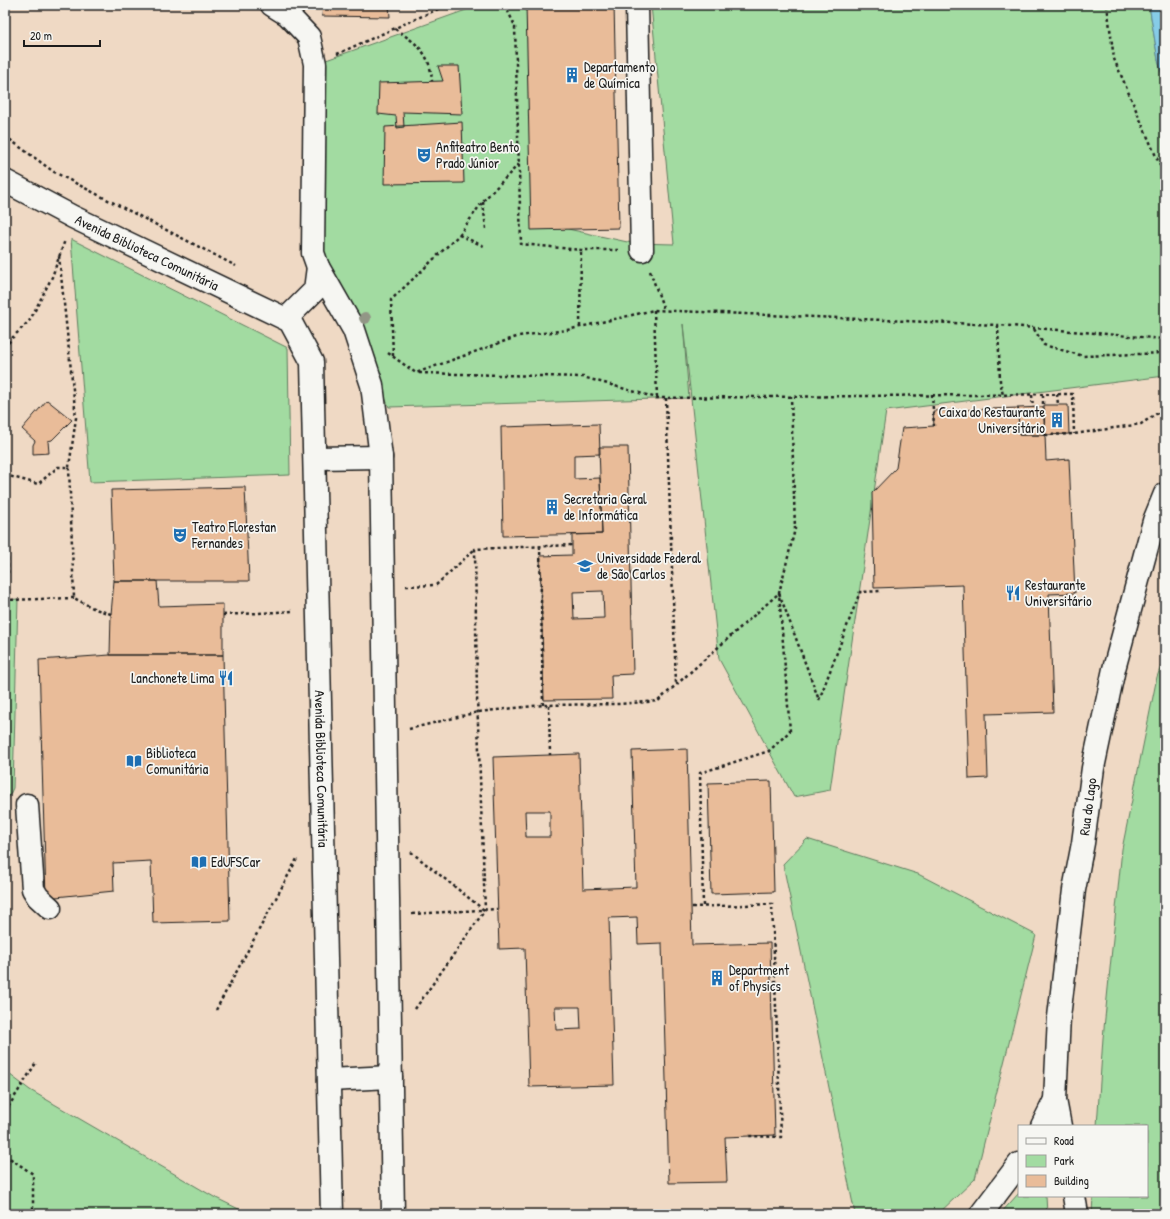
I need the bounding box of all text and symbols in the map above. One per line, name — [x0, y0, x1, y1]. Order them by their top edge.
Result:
scale bar — [24, 22, 100, 48]
text: 20 m — [30, 27, 52, 44]
place label: Departamento de Química — [584, 57, 656, 92]
building icon: Departamento de Química — [563, 66, 581, 84]
place label: Anfiteatro Bento Prado Júnior — [436, 137, 520, 172]
theatre icon: Anfiteatro Bento Prado Júnior — [415, 146, 433, 164]
street label: Avenida Biblioteca Comunitária — [72, 209, 223, 295]
place label: Caixa do Restaurante Universitário — [939, 402, 1045, 437]
building icon: Caixa do Restaurante Universitário — [1048, 411, 1066, 429]
place label: Secretaria Geral de Informática — [564, 489, 647, 524]
building icon: Secretaria Geral de Informática — [543, 498, 561, 516]
place label: Teatro Florestan Fernandes — [191, 517, 276, 552]
theatre icon: Teatro Florestan Fernandes — [171, 526, 189, 544]
place label: Universidade Federal de São Carlos — [597, 548, 701, 583]
school or university icon: Universidade Federal de São Carlos — [576, 557, 594, 575]
place label: Restaurante Universitário — [1025, 575, 1092, 610]
restaurant icon: Restaurante Universitário — [1004, 584, 1022, 602]
place label: Lanchonete Lima — [131, 668, 215, 687]
restaurant icon: Lanchonete Lima — [217, 669, 235, 687]
street label: Avenida Biblioteca Comunitária — [311, 690, 333, 848]
place label: Biblioteca Comunitária — [146, 743, 209, 778]
library icon: Biblioteca Comunitária — [125, 752, 143, 770]
street label: Rua do Lago — [1074, 776, 1101, 836]
place label: EdUFSCar — [211, 852, 261, 871]
library icon: EdUFSCar — [190, 853, 208, 871]
place label: Department of Physics — [729, 960, 789, 996]
building icon: Department of Physics — [708, 969, 726, 987]
legend — [1018, 1125, 1148, 1197]
text: Road — [1054, 1132, 1074, 1149]
text: Park — [1054, 1152, 1074, 1169]
text: Building — [1054, 1172, 1089, 1189]

